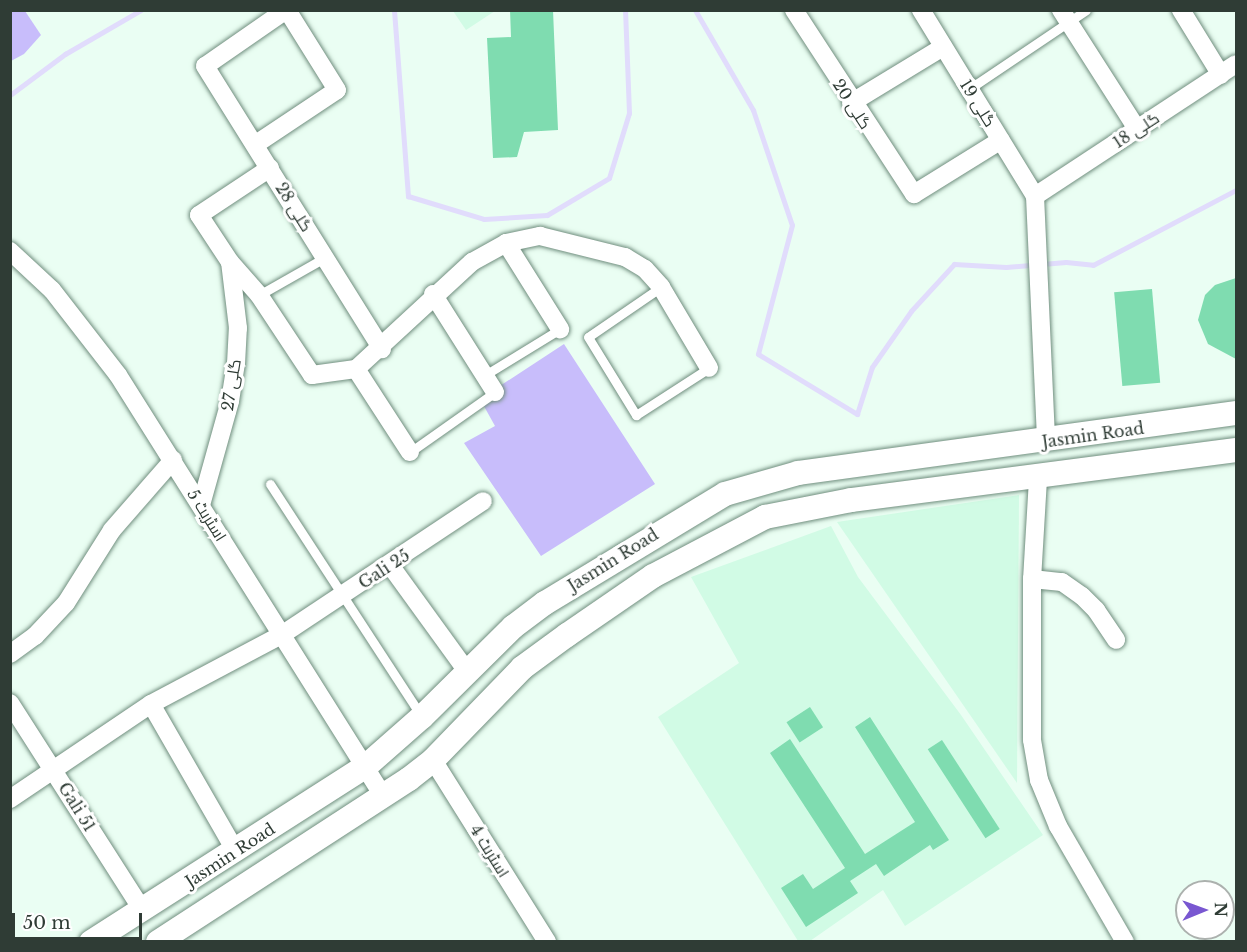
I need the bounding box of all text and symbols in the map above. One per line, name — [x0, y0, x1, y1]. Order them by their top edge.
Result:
street label: گلی 20 — [829, 75, 875, 133]
street label: گلی 19 — [956, 76, 1000, 130]
street label: گلی 18 — [1109, 108, 1163, 152]
street label: گلی 28 — [272, 179, 316, 235]
street label: گلی 27 — [217, 358, 245, 412]
street label: Jasmin Road — [1041, 418, 1145, 452]
street label: اسٹریٹ 5 — [183, 485, 231, 545]
street label: Jasmin Road — [564, 525, 662, 595]
street label: Gali 25 — [355, 545, 413, 593]
street label: Gali 51 — [54, 779, 100, 835]
street label: Jasmin Road — [182, 819, 278, 891]
street label: اسٹریٹ 4 — [466, 821, 514, 881]
north arrow — [1175, 880, 1235, 940]
scale bar — [15, 901, 146, 939]
text: N — [1211, 902, 1231, 917]
text: 50 m — [23, 912, 71, 934]

